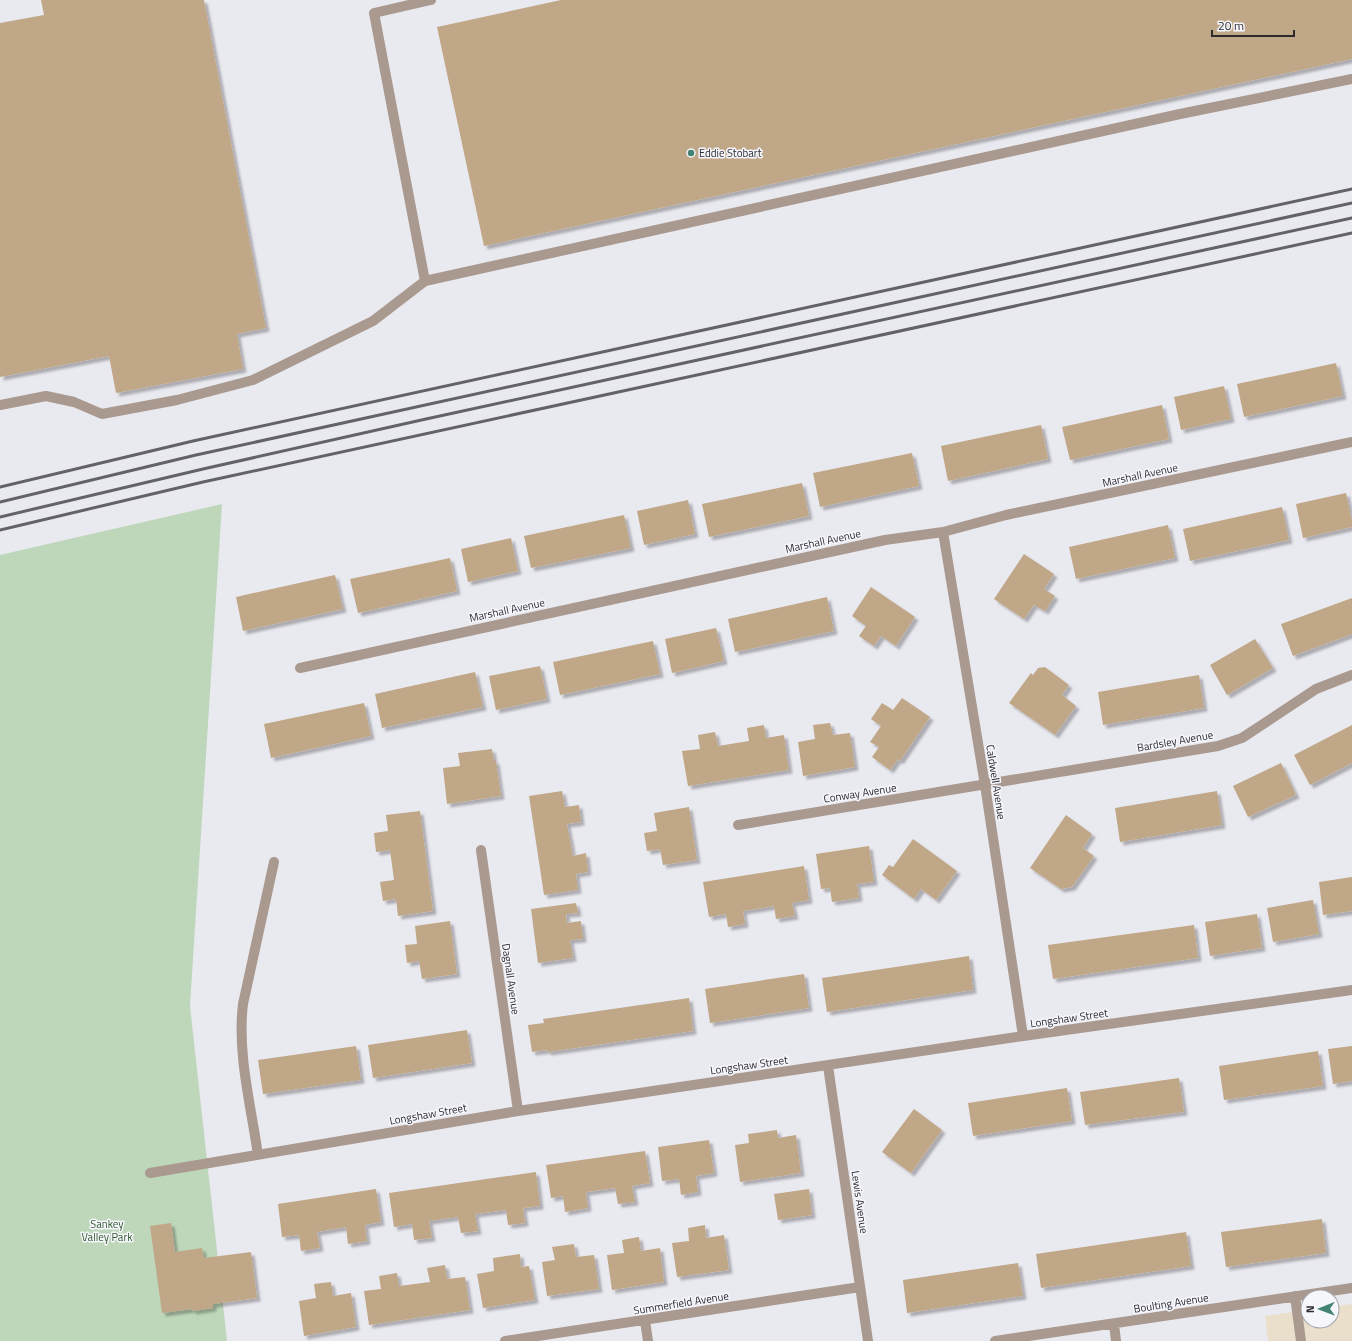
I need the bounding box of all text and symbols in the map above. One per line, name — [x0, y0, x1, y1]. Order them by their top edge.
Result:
scale bar — [1212, 12, 1294, 38]
text: 20 m — [1218, 16, 1244, 35]
place label: Eddie Stobart — [699, 145, 762, 161]
marker: Eddie Stobart — [686, 148, 696, 158]
street label: Marshall Avenue — [1101, 459, 1180, 491]
street label: Marshall Avenue — [784, 525, 863, 557]
street label: Marshall Avenue — [468, 594, 547, 626]
street label: Bardsley Avenue — [1136, 726, 1215, 756]
street label: Caldwell Avenue — [982, 743, 1010, 821]
street label: Conway Avenue — [822, 779, 898, 807]
street label: Dagnall Avenue — [498, 942, 524, 1016]
street label: Longshaw Street — [1029, 1005, 1109, 1031]
street label: Longshaw Street — [709, 1052, 789, 1078]
street label: Longshaw Street — [388, 1099, 468, 1129]
street label: Lewis Avenue — [848, 1169, 872, 1235]
park label: Sankey Valley Park — [82, 1216, 133, 1245]
street label: Summerfield Avenue — [632, 1287, 730, 1318]
street label: Boulting Avenue — [1132, 1289, 1210, 1317]
north arrow — [1300, 1289, 1340, 1329]
text: N — [1302, 1305, 1318, 1313]

